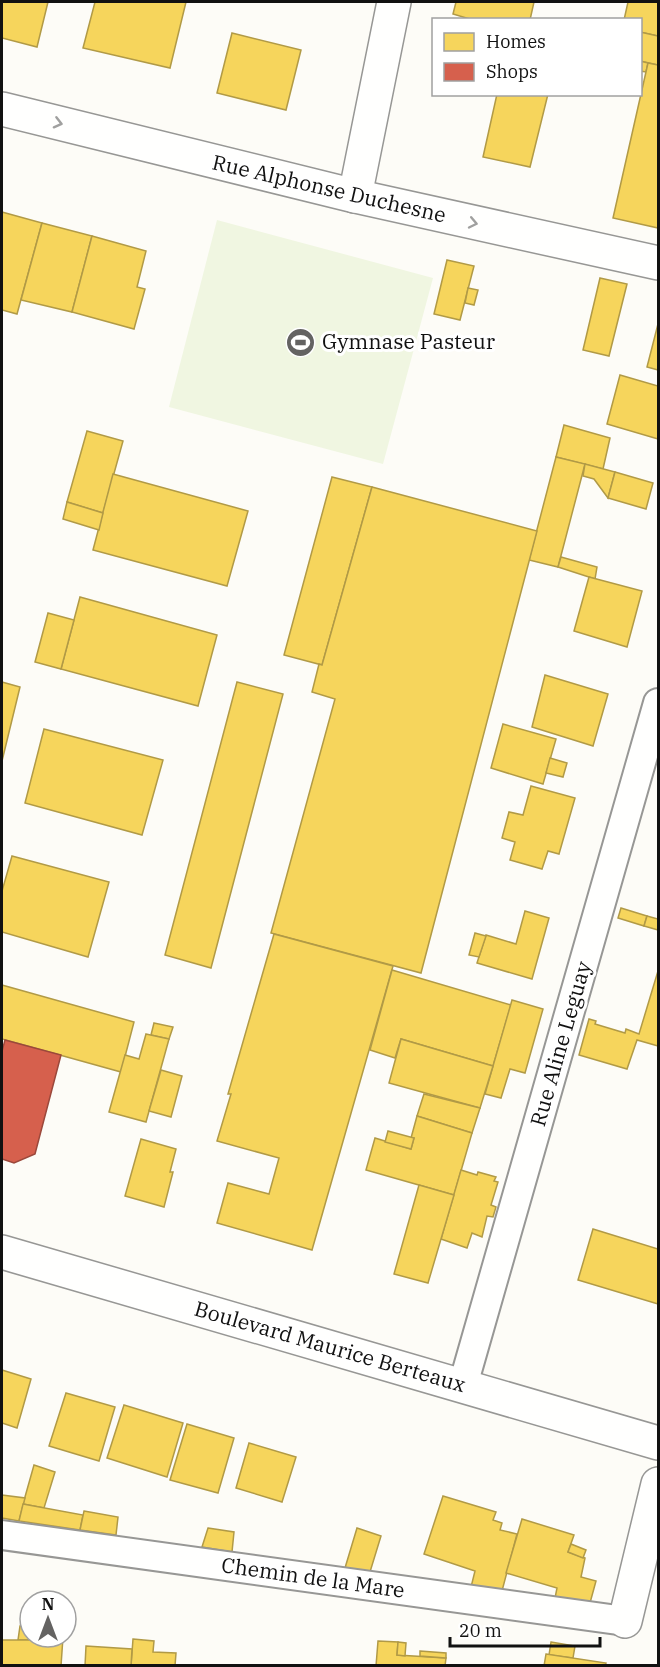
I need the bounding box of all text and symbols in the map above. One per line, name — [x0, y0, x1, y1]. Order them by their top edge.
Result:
legend — [432, 18, 642, 96]
text: Homes — [486, 30, 546, 53]
text: Shops — [486, 60, 538, 83]
one-way arrow — [53, 116, 63, 129]
street label: Rue Alphonse Duchesne — [210, 147, 449, 229]
one-way arrow — [468, 215, 478, 228]
sports icon: Gymnase Pasteur — [285, 326, 317, 358]
place label: Gymnase Pasteur — [322, 327, 496, 355]
street label: Rue Aline Leguay — [523, 957, 597, 1129]
street label: Boulevard Maurice Berteaux — [191, 1294, 469, 1398]
street label: Chemin de la Mare — [220, 1550, 407, 1604]
north arrow — [18, 1589, 78, 1649]
text: N — [42, 1594, 54, 1614]
scale bar — [450, 1610, 600, 1648]
text: 20 m — [459, 1619, 502, 1642]

